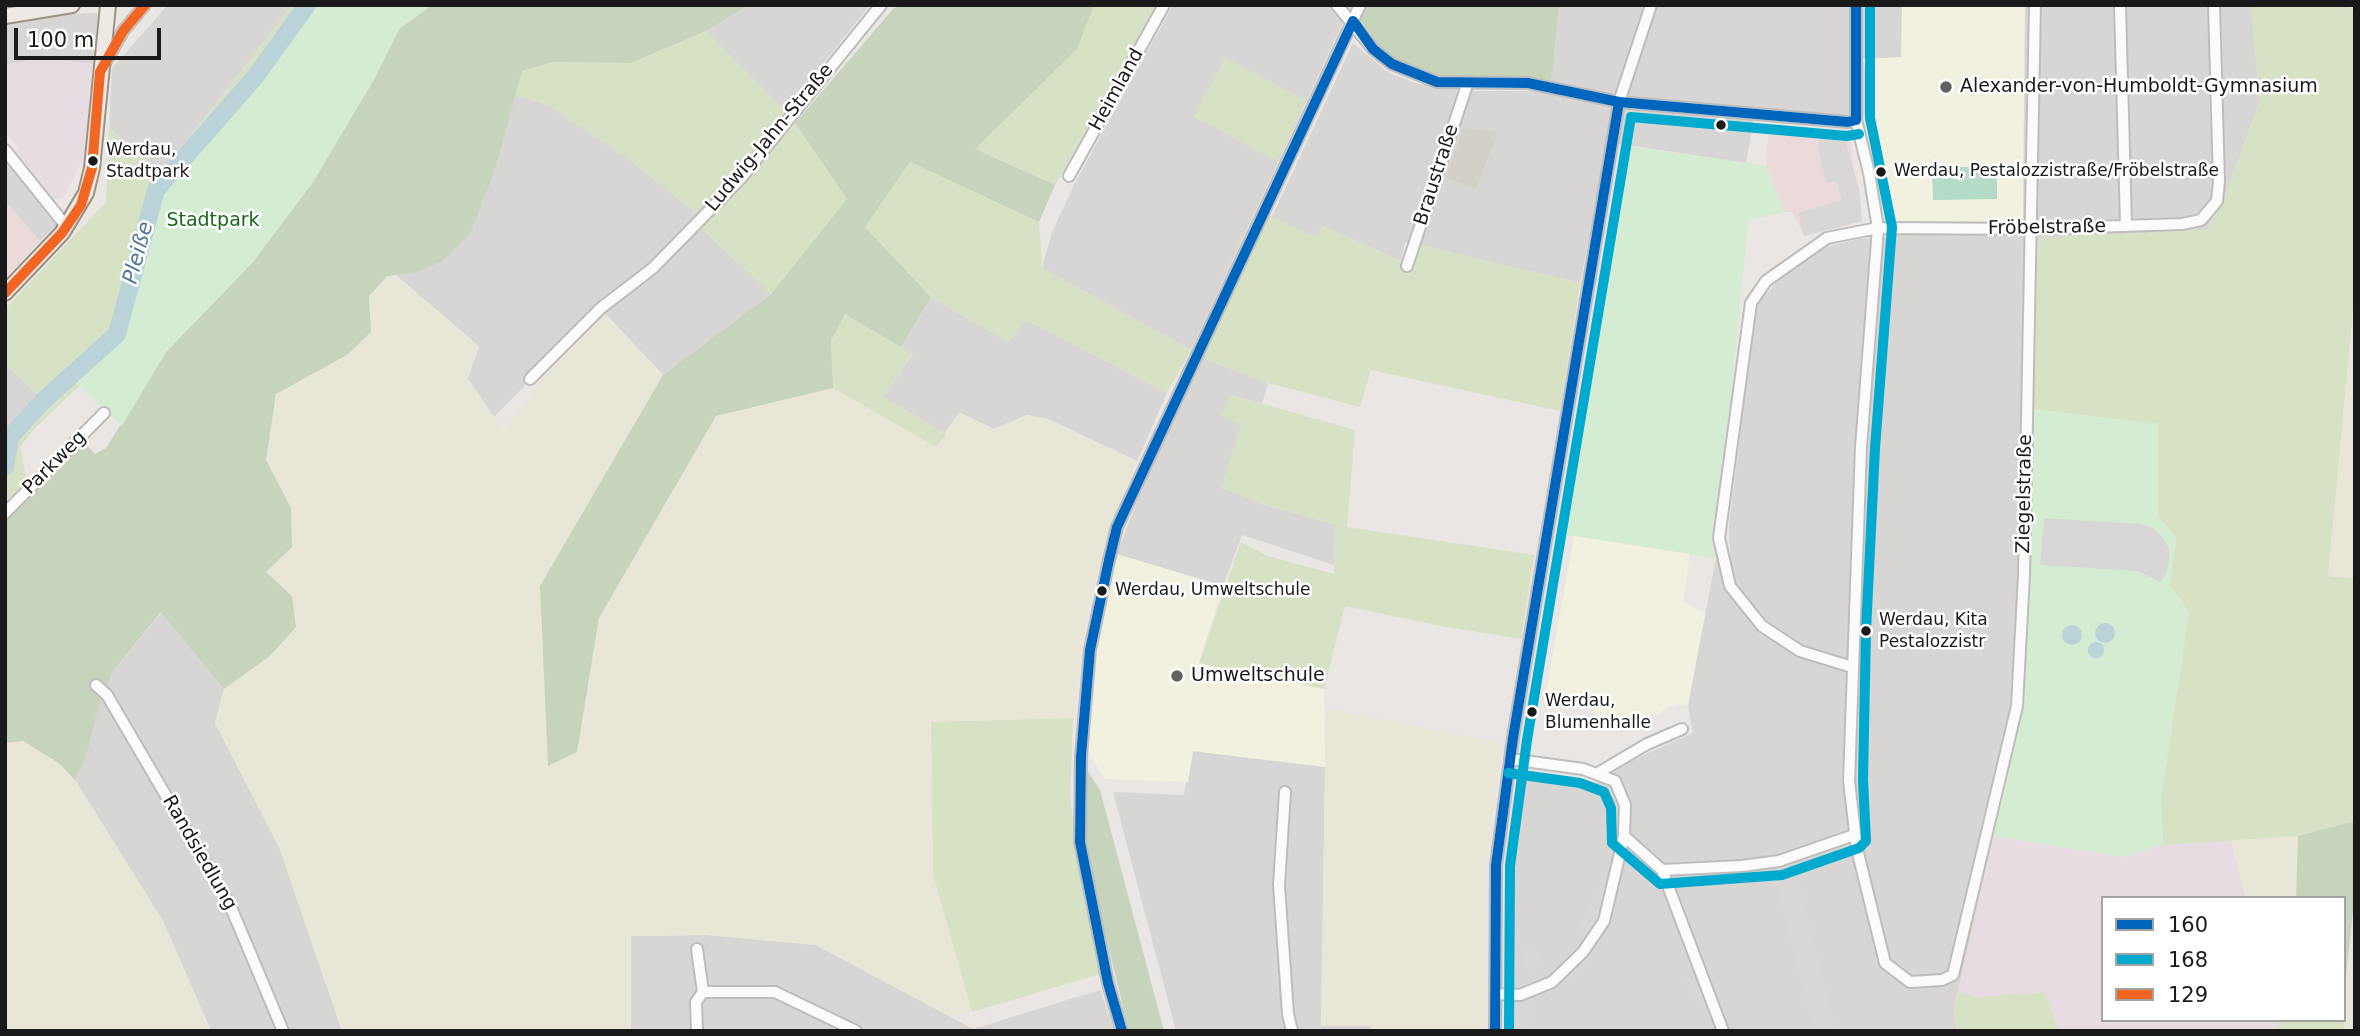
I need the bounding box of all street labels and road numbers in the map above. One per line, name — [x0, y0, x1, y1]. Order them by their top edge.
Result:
street label: Heimland — [1085, 45, 1149, 135]
street label: Ludwig-Jahn-Straße — [702, 59, 838, 217]
street label: Braustraße — [1410, 122, 1464, 228]
street label: Fröbelstraße — [1988, 216, 2106, 240]
street label: Parkweg — [19, 427, 91, 499]
street label: Ziegelstraße — [2013, 434, 2037, 554]
street label: Randsiedlung — [157, 791, 241, 915]

